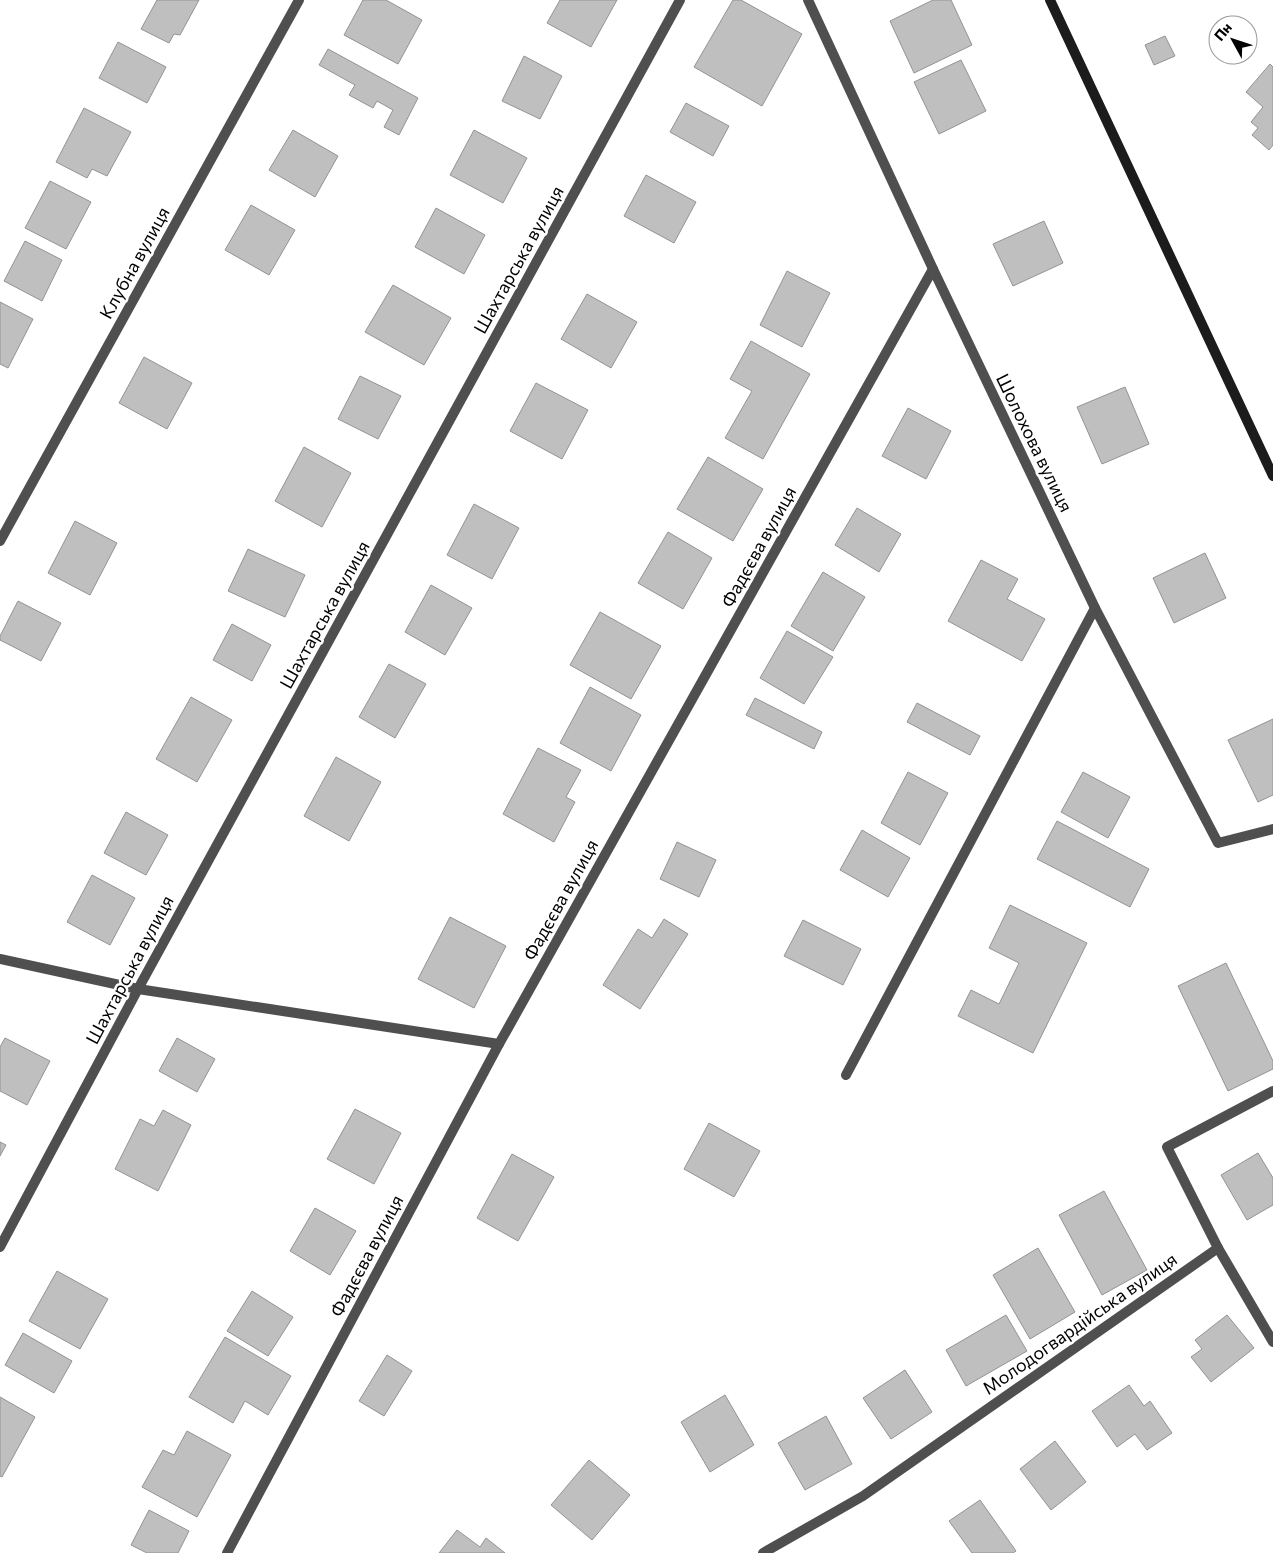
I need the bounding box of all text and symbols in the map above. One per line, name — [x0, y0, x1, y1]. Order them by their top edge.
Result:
north arrow — [1208, 15, 1258, 65]
text: Пн — [1210, 19, 1235, 44]
street label: Шахтарська вулиця — [468, 182, 568, 337]
street label: Клубна вулиця — [94, 203, 174, 322]
street label: Шолохова вулиця — [992, 370, 1078, 515]
street label: Фадєєва вулиця — [716, 482, 800, 611]
street label: Шахтарська вулиця — [274, 537, 374, 692]
street label: Фадєєва вулиця — [518, 835, 602, 964]
street label: Шахтарська вулиця — [81, 891, 178, 1048]
street label: Фадєєва вулиця — [325, 1191, 407, 1320]
street label: Молодогвардійська вулиця — [978, 1248, 1181, 1399]

